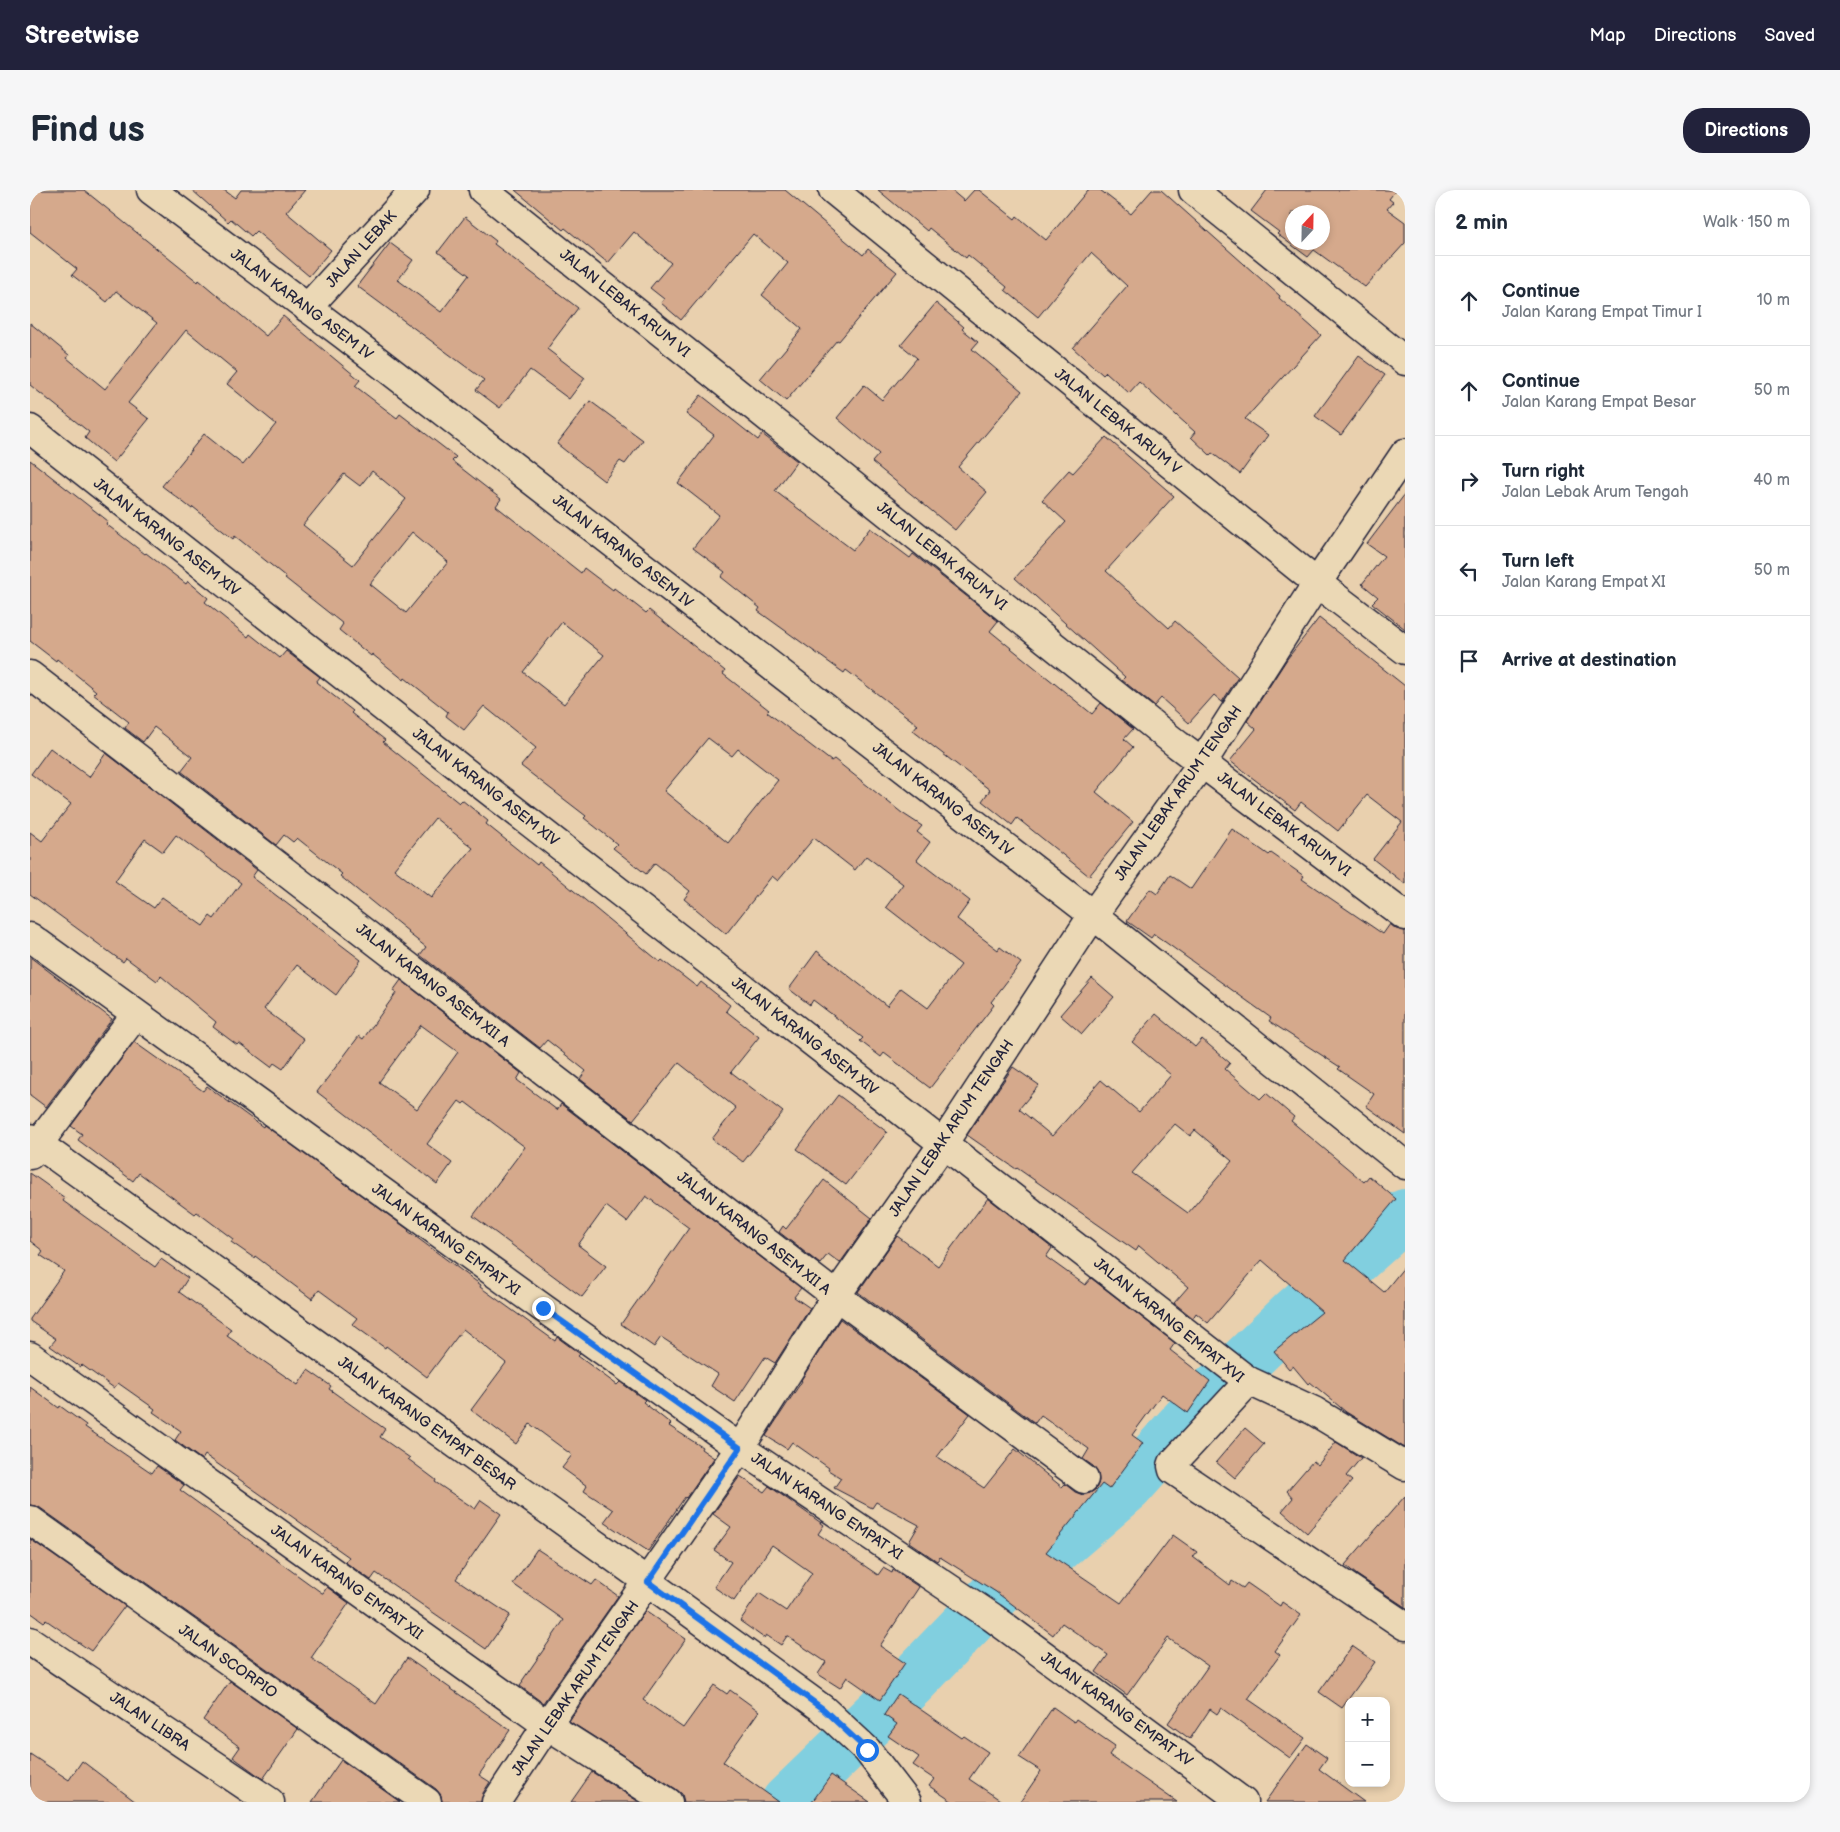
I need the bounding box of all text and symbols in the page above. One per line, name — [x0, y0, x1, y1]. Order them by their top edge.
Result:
text: Streetwise — [25, 21, 139, 50]
text: Map — [1590, 25, 1626, 46]
text: Directions — [1654, 25, 1736, 46]
text: Saved — [1764, 25, 1815, 46]
button: Directions — [1683, 108, 1810, 153]
text: Find us — [30, 109, 145, 152]
north arrow — [1285, 205, 1330, 250]
street label: JALAN LEBAK — [322, 207, 401, 292]
text: 2 min — [1455, 210, 1508, 235]
text: Walk · 150 m — [1703, 213, 1790, 232]
street label: JALAN KARANG ASEM IV — [227, 245, 377, 365]
street label: JALAN LEBAK ARUM VI — [556, 245, 694, 362]
text: Continue — [1502, 280, 1580, 303]
icon: ahead — [1455, 287, 1483, 315]
text: 10 m — [1757, 291, 1790, 310]
text: Jalan Karang Empat Timur I — [1502, 303, 1702, 322]
street label: JALAN LEBAK ARUM V — [1050, 364, 1186, 479]
text: Continue — [1502, 370, 1580, 393]
icon: ahead — [1455, 377, 1483, 405]
text: 50 m — [1754, 381, 1790, 400]
text: Jalan Karang Empat Besar — [1502, 393, 1696, 412]
text: Turn right — [1502, 460, 1585, 483]
icon: right — [1455, 467, 1483, 495]
text: 40 m — [1753, 471, 1790, 490]
street label: JALAN KARANG ASEM XIV — [89, 474, 245, 601]
text: Jalan Lebak Arum Tengah — [1502, 483, 1689, 502]
street label: JALAN KARANG ASEM IV — [548, 490, 698, 613]
street label: JALAN LEBAK ARUM VI — [873, 498, 1011, 615]
text: Turn left — [1502, 550, 1574, 573]
icon: left — [1455, 557, 1483, 585]
text: 50 m — [1754, 561, 1790, 580]
text: Jalan Karang Empat XI — [1502, 573, 1666, 592]
icon: arrive — [1455, 647, 1483, 675]
text: Arrive at destination — [1502, 649, 1677, 672]
street label: JALAN LEBAK ARUM TENGAH — [1110, 702, 1246, 885]
street label: JALAN KARANG ASEM XIV — [408, 724, 564, 851]
street label: JALAN KARANG ASEM IV — [868, 738, 1018, 861]
street label: JALAN LEBAK ARUM VI — [1213, 768, 1355, 881]
street label: JALAN KARANG ASEM XII A — [352, 919, 514, 1052]
street label: JALAN KARANG ASEM XIV — [727, 973, 883, 1100]
street label: JALAN LEBAK ARUM TENGAH — [885, 1036, 1018, 1221]
street label: JALAN KARANG ASEM XII A — [673, 1167, 835, 1300]
street label: JALAN KARANG EMPAT XI — [368, 1179, 524, 1300]
street label: JALAN KARANG EMPAT XVI — [1090, 1254, 1248, 1387]
route end — [532, 1297, 555, 1320]
street label: JALAN KARANG EMPAT BESAR — [334, 1352, 520, 1495]
street label: JALAN KARANG EMPAT XI — [747, 1449, 906, 1564]
street label: JALAN KARANG EMPAT XII — [267, 1521, 427, 1644]
street label: JALAN LEBAK ARUM TENGAH — [507, 1597, 643, 1780]
street label: JALAN SCORPIO — [175, 1620, 281, 1703]
street label: JALAN KARANG EMPAT XV — [1037, 1648, 1197, 1771]
street label: JALAN LIBRA — [106, 1688, 194, 1756]
map controls — [1345, 1697, 1390, 1787]
button: + — [1345, 1697, 1390, 1742]
route start — [856, 1739, 879, 1762]
button: − — [1345, 1742, 1390, 1787]

